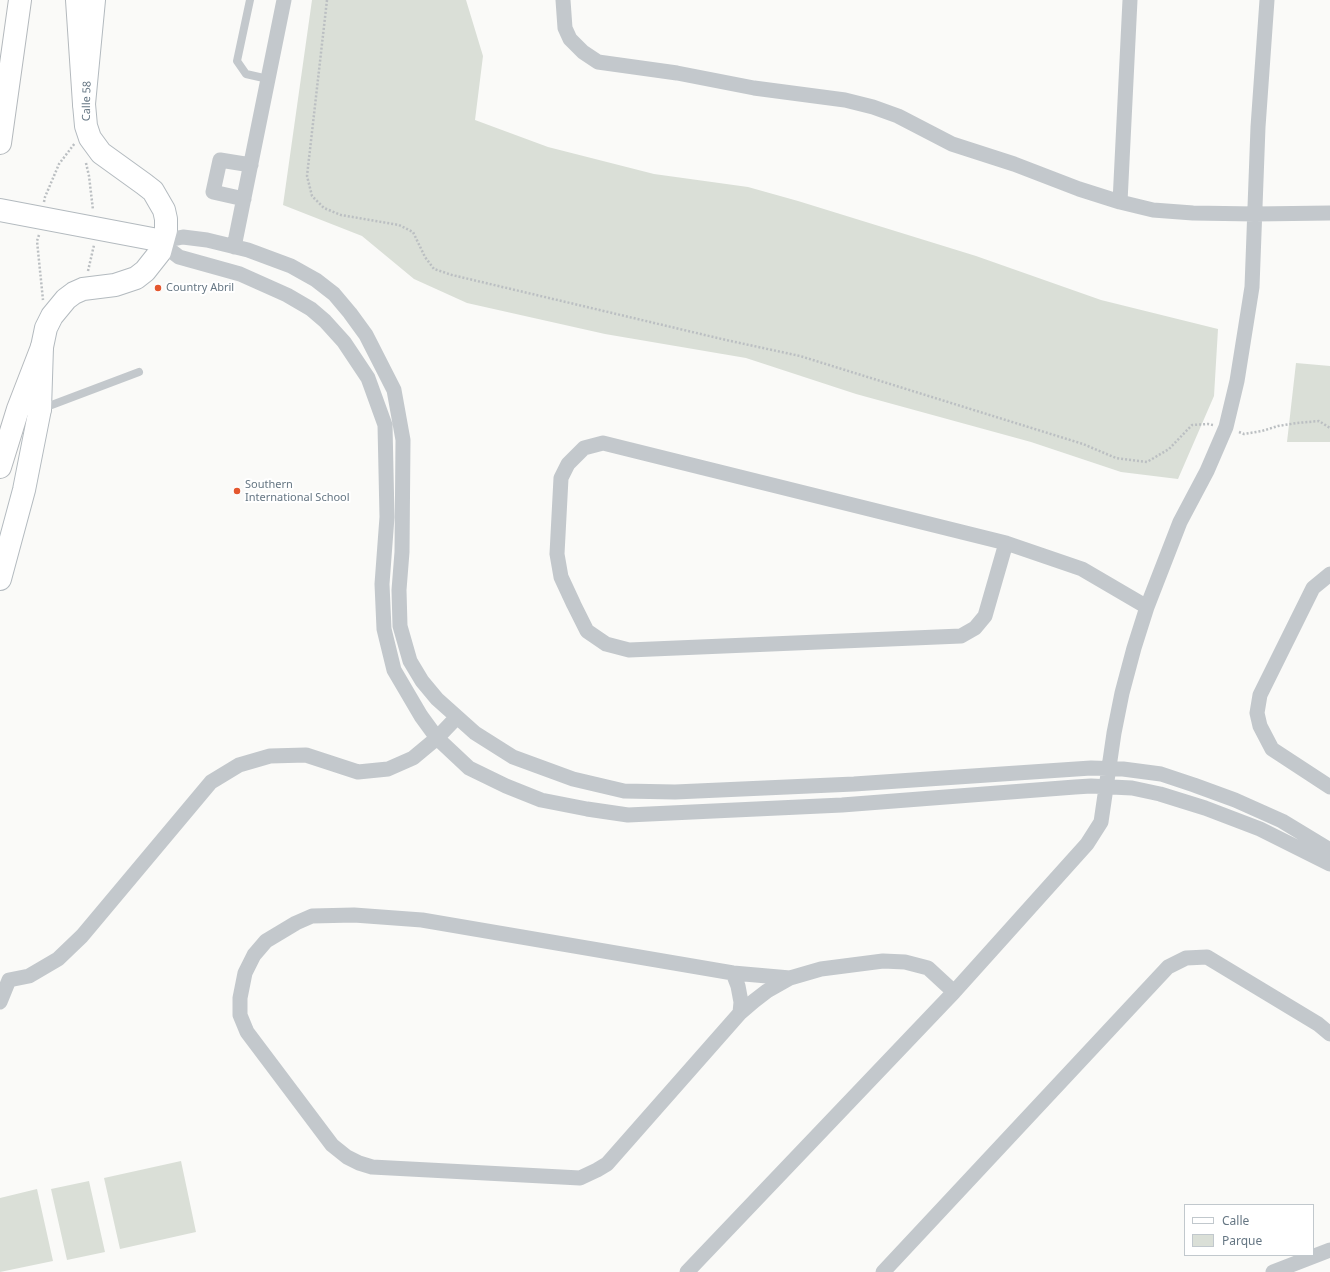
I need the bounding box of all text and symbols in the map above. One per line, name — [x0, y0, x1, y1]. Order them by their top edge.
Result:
street label: Calle 58 — [80, 81, 94, 121]
place label: Country Abril — [166, 281, 234, 295]
marker: Country Abril — [153, 283, 163, 293]
place label: Southern International School — [245, 478, 350, 504]
marker: Southern International School — [232, 486, 242, 496]
legend — [1184, 1204, 1314, 1256]
text: Calle — [1222, 1212, 1249, 1229]
text: Parque — [1222, 1232, 1262, 1249]

